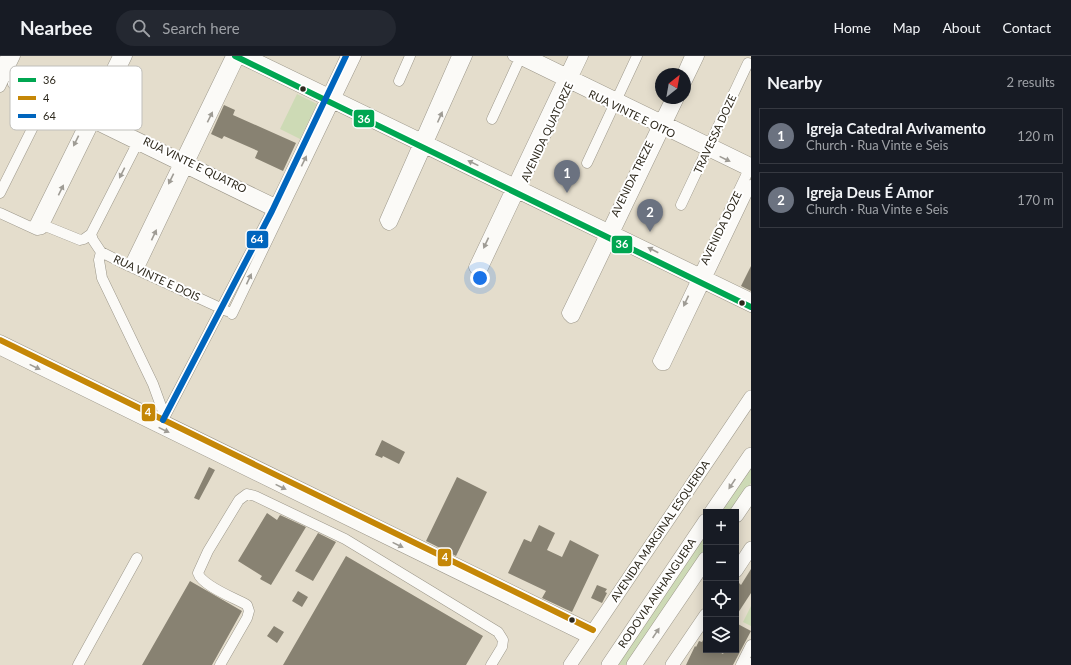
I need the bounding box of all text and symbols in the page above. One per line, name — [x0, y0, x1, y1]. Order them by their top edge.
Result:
search box — [116, 10, 396, 46]
text: Nearbee — [20, 16, 92, 39]
icon: search — [130, 17, 152, 39]
text: Search here — [162, 19, 240, 37]
text: Home — [833, 19, 871, 36]
text: Map — [893, 19, 920, 36]
text: About — [942, 19, 980, 36]
text: Contact — [1002, 19, 1051, 36]
legend — [10, 66, 142, 130]
north arrow — [655, 68, 691, 104]
text: Nearby — [767, 72, 822, 93]
text: 36 — [43, 73, 56, 86]
text: 2 results — [1007, 74, 1055, 90]
street label: AVENIDA QUATORZE — [518, 80, 575, 184]
unlabelled marker — [298, 84, 308, 94]
street label: RUA VINTE E OITO — [587, 87, 678, 140]
text: 4 — [43, 91, 50, 104]
street label: TRAVESSA DOZE — [691, 92, 739, 175]
text: 64 — [43, 109, 56, 122]
line badge: 36 — [353, 109, 375, 128]
one-way arrow — [437, 111, 443, 122]
one-way arrow — [207, 112, 213, 123]
text: 36 — [358, 112, 371, 125]
text: Igreja Catedral Avivamento — [806, 119, 986, 137]
text: 1 — [777, 128, 785, 144]
text: 120 m — [1017, 128, 1054, 144]
street label: RUA VINTE E QUATRO — [141, 134, 249, 195]
one-way arrow — [73, 136, 79, 147]
text: Church · Rua Vinte e Seis — [806, 137, 948, 153]
street label: AVENIDA TREZE — [608, 139, 655, 219]
one-way arrow — [301, 156, 308, 167]
one-way arrow — [719, 156, 730, 162]
one-way arrow — [467, 160, 479, 166]
pin: 1 — [554, 160, 580, 193]
one-way arrow — [119, 167, 126, 179]
one-way arrow — [168, 173, 174, 185]
text: Igreja Deus É Amor — [806, 183, 934, 201]
one-way arrow — [58, 185, 64, 196]
street label: AVENIDA DOZE — [697, 189, 744, 267]
text: 2 — [777, 192, 785, 208]
text: 170 m — [1017, 192, 1054, 208]
pin: 2 — [637, 199, 663, 232]
text: Church · Rua Vinte e Seis — [806, 201, 948, 217]
one-way arrow — [151, 229, 157, 240]
line badge: 64 — [246, 230, 269, 249]
text: 64 — [251, 232, 264, 245]
line badge: 36 — [611, 235, 633, 254]
one-way arrow — [483, 237, 489, 249]
text: 36 — [616, 237, 629, 250]
one-way arrow — [647, 247, 659, 254]
street label: RUA VINTE E DOIS — [112, 252, 203, 303]
your location — [470, 268, 490, 288]
one-way arrow — [246, 273, 252, 284]
one-way arrow — [683, 296, 689, 307]
unlabelled marker — [737, 298, 747, 308]
one-way arrow — [29, 364, 41, 370]
line badge: 4 — [141, 403, 156, 422]
text: 4 — [145, 405, 152, 418]
one-way arrow — [159, 427, 170, 433]
street label: AVENIDA MARGINAL ESQUERDA — [607, 457, 712, 604]
one-way arrow — [728, 478, 736, 489]
one-way arrow — [275, 484, 287, 491]
map controls — [703, 509, 739, 653]
button: + — [703, 509, 739, 545]
street label: RODOVIA ANHANGUERA — [615, 535, 698, 650]
one-way arrow — [392, 542, 403, 548]
button: − — [703, 545, 739, 581]
line badge: 4 — [437, 548, 452, 567]
text: 4 — [442, 550, 449, 563]
button: locate — [703, 581, 739, 617]
unlabelled marker — [567, 615, 577, 625]
button: layers — [703, 617, 739, 653]
one-way arrow — [652, 628, 660, 638]

